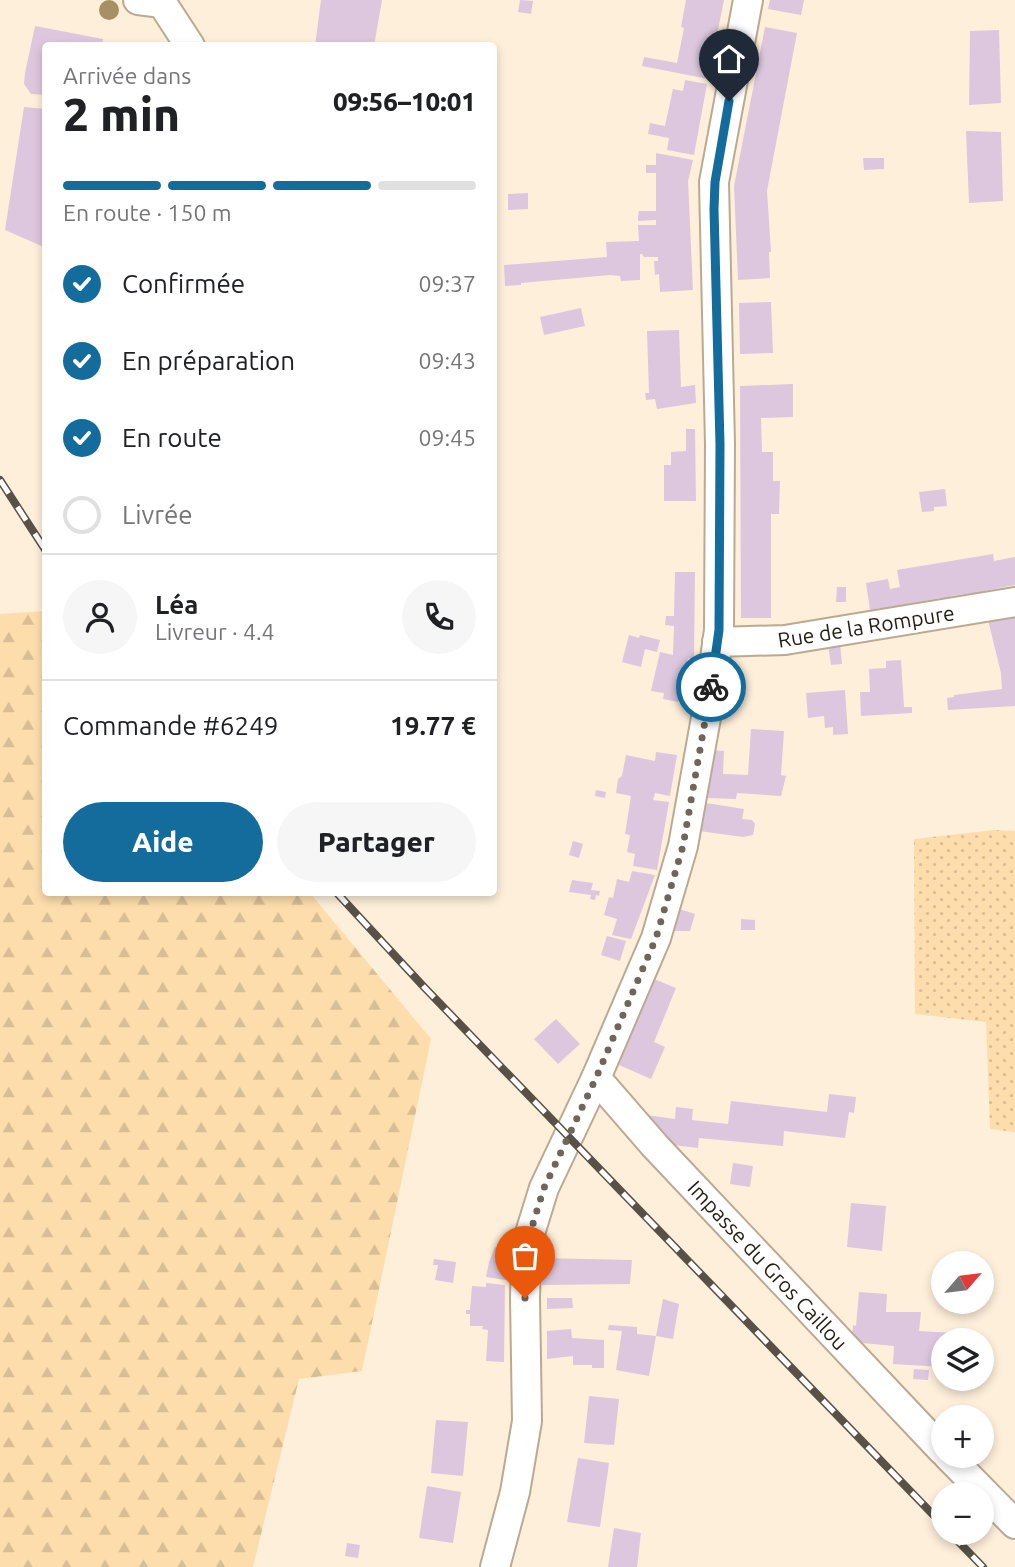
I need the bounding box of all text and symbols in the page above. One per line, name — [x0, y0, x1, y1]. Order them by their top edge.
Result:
pin — [699, 29, 759, 101]
icon: home — [710, 40, 748, 78]
text: Arrivée dans — [63, 63, 191, 88]
text: 09:56–10:01 — [333, 87, 476, 116]
text: 2 min — [63, 88, 180, 140]
text: En route · 150 m — [63, 200, 232, 225]
icon: check — [63, 265, 101, 303]
text: Confirmée — [122, 269, 245, 298]
text: 09:37 — [418, 271, 476, 296]
icon: check — [63, 342, 101, 380]
text: En préparation — [122, 346, 295, 375]
text: 09:43 — [418, 348, 476, 373]
icon: check — [63, 419, 101, 457]
text: En route — [122, 423, 222, 452]
text: 09:45 — [418, 425, 476, 450]
text: Livrée — [122, 500, 193, 529]
button: person — [63, 580, 137, 654]
button: phone — [402, 580, 476, 654]
text: Léa — [155, 590, 198, 619]
street label: Rue de la Rompure — [776, 600, 956, 652]
text: Livreur · 4.4 — [155, 619, 275, 644]
courier — [676, 652, 746, 722]
icon: bike — [692, 668, 730, 706]
text: Commande #6249 — [63, 711, 279, 740]
text: 19.77 € — [390, 711, 476, 740]
button: Aide — [63, 802, 263, 882]
button: Partager — [277, 802, 476, 882]
street label: Impasse du Gros Caillou — [683, 1175, 853, 1355]
pin — [495, 1226, 555, 1298]
icon: bag — [506, 1237, 544, 1275]
north arrow — [931, 1251, 994, 1314]
map controls — [931, 1251, 994, 1545]
button: layers — [931, 1328, 994, 1391]
button: + — [931, 1405, 994, 1468]
button: − — [931, 1482, 994, 1545]

